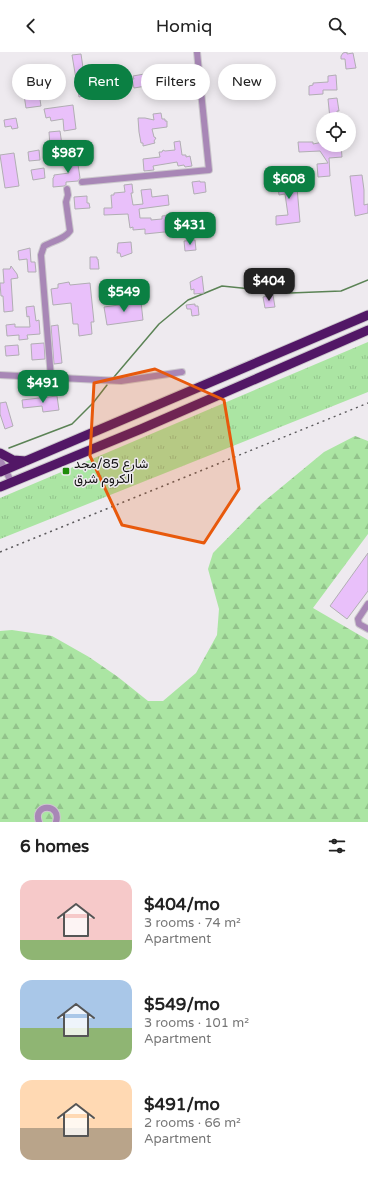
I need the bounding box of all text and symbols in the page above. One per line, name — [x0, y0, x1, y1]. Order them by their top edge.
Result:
icon: back — [20, 15, 42, 37]
text: Homiq — [156, 15, 212, 37]
icon: search — [326, 15, 348, 37]
chip: Buy — [12, 64, 66, 100]
chip: Rent — [74, 64, 133, 100]
chip: Filters — [141, 64, 210, 100]
chip: New — [218, 64, 276, 100]
map controls — [316, 112, 356, 152]
button: locate — [316, 112, 356, 152]
pin: $987 — [44, 140, 92, 174]
text: $987 — [52, 145, 84, 161]
pin: $608 — [265, 166, 313, 200]
text: $608 — [273, 171, 305, 187]
pin: $431 — [166, 212, 214, 246]
text: $431 — [174, 217, 206, 233]
pin: $404 — [245, 268, 293, 302]
text: $404 — [253, 273, 285, 289]
pin: $549 — [100, 279, 148, 313]
text: $549 — [108, 284, 140, 300]
pin: $491 — [19, 370, 67, 404]
text: $491 — [27, 375, 59, 391]
place label: شارع 85/مجد الكروم شرق — [74, 456, 148, 487]
marker: شارع 85/مجد الكروم شرق — [61, 466, 71, 476]
icon: filters — [326, 835, 348, 857]
text: 6 homes — [20, 836, 89, 857]
text: $404/mo — [144, 894, 220, 915]
icon: home — [52, 896, 100, 944]
text: 3 rooms · 74 m² — [144, 915, 241, 931]
text: Apartment — [144, 931, 211, 947]
text: $549/mo — [144, 994, 220, 1015]
icon: home — [52, 996, 100, 1044]
text: 3 rooms · 101 m² — [144, 1015, 249, 1031]
text: Apartment — [144, 1031, 211, 1047]
text: $491/mo — [144, 1094, 220, 1115]
icon: home — [52, 1096, 100, 1144]
text: 2 rooms · 66 m² — [144, 1115, 241, 1131]
text: Apartment — [144, 1131, 211, 1147]

